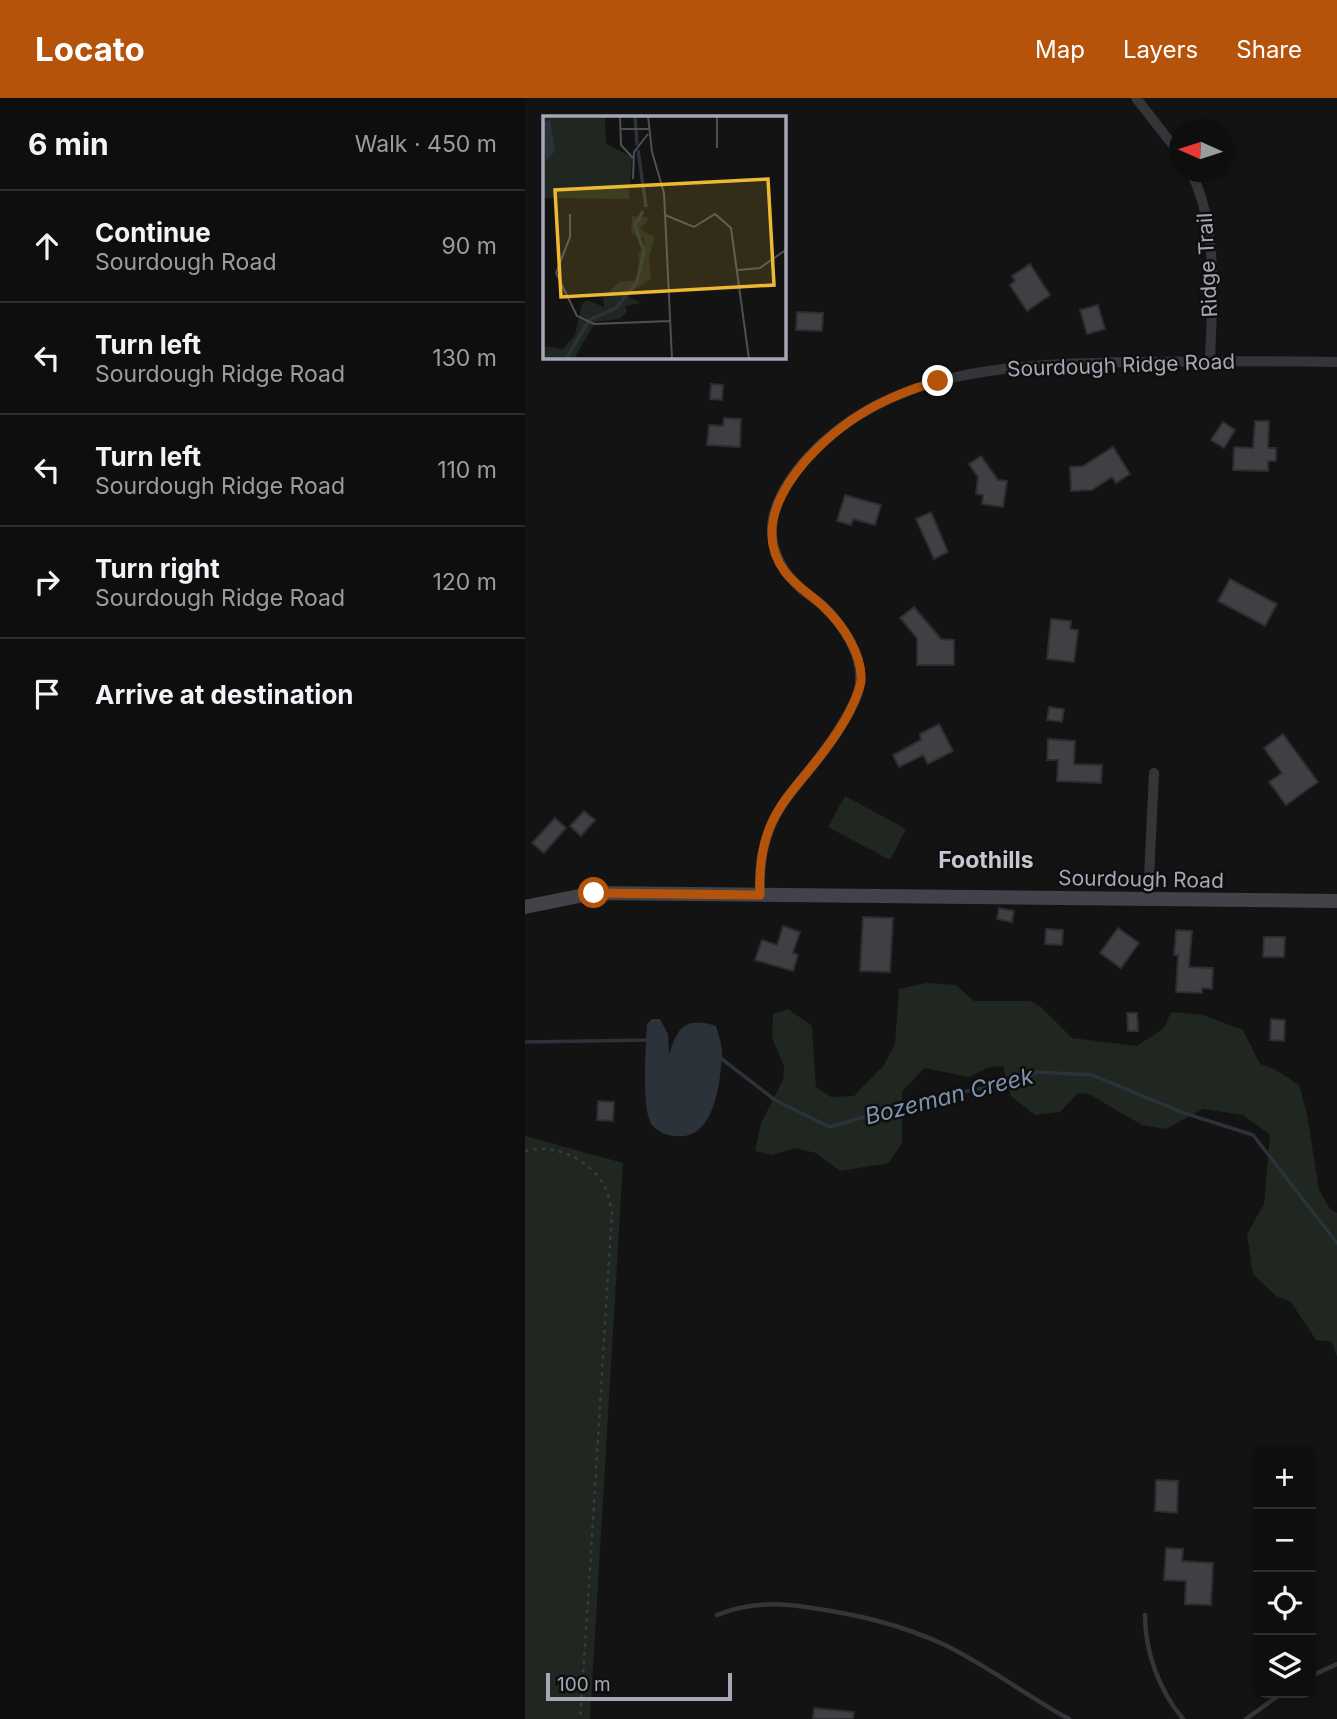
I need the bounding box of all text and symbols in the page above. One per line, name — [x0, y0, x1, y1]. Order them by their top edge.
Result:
text: Locato — [35, 29, 145, 69]
text: Map — [1035, 35, 1085, 64]
text: Layers — [1123, 35, 1198, 64]
text: Share — [1236, 35, 1302, 64]
inset map — [543, 116, 786, 359]
north arrow — [1169, 119, 1232, 182]
text: 6 min — [28, 126, 109, 162]
text: Walk · 450 m — [355, 130, 497, 158]
street label: Ridge Trail — [1192, 212, 1222, 318]
text: Continue — [95, 217, 211, 248]
icon: ahead — [28, 227, 66, 265]
text: 90 m — [442, 232, 497, 260]
text: Sourdough Road — [95, 248, 277, 276]
text: Turn left — [95, 329, 201, 360]
icon: left — [28, 339, 66, 377]
text: 130 m — [432, 344, 497, 372]
street label: Sourdough Ridge Road — [1007, 349, 1235, 381]
text: Sourdough Ridge Road — [95, 360, 345, 388]
route end — [922, 365, 953, 396]
text: Turn left — [95, 441, 201, 472]
icon: left — [28, 451, 66, 489]
text: 110 m — [437, 456, 497, 484]
text: Sourdough Ridge Road — [95, 472, 345, 500]
text: Turn right — [95, 553, 220, 584]
icon: right — [28, 563, 66, 601]
text: 120 m — [432, 568, 497, 596]
text: Sourdough Ridge Road — [95, 584, 345, 612]
icon: arrive — [28, 675, 66, 713]
text: Arrive at destination — [95, 679, 354, 710]
district label: Foothills — [938, 846, 1034, 874]
street label: Sourdough Road — [1058, 865, 1224, 893]
route start — [578, 877, 609, 908]
water label: Bozeman Creek — [862, 1061, 1036, 1130]
map controls — [1253, 1446, 1316, 1698]
button: + — [1253, 1446, 1316, 1509]
button: − — [1253, 1509, 1316, 1572]
button: locate — [1253, 1572, 1316, 1635]
button: layers — [1253, 1635, 1316, 1698]
scale bar — [546, 1670, 731, 1702]
text: 100 m — [557, 1673, 611, 1696]

